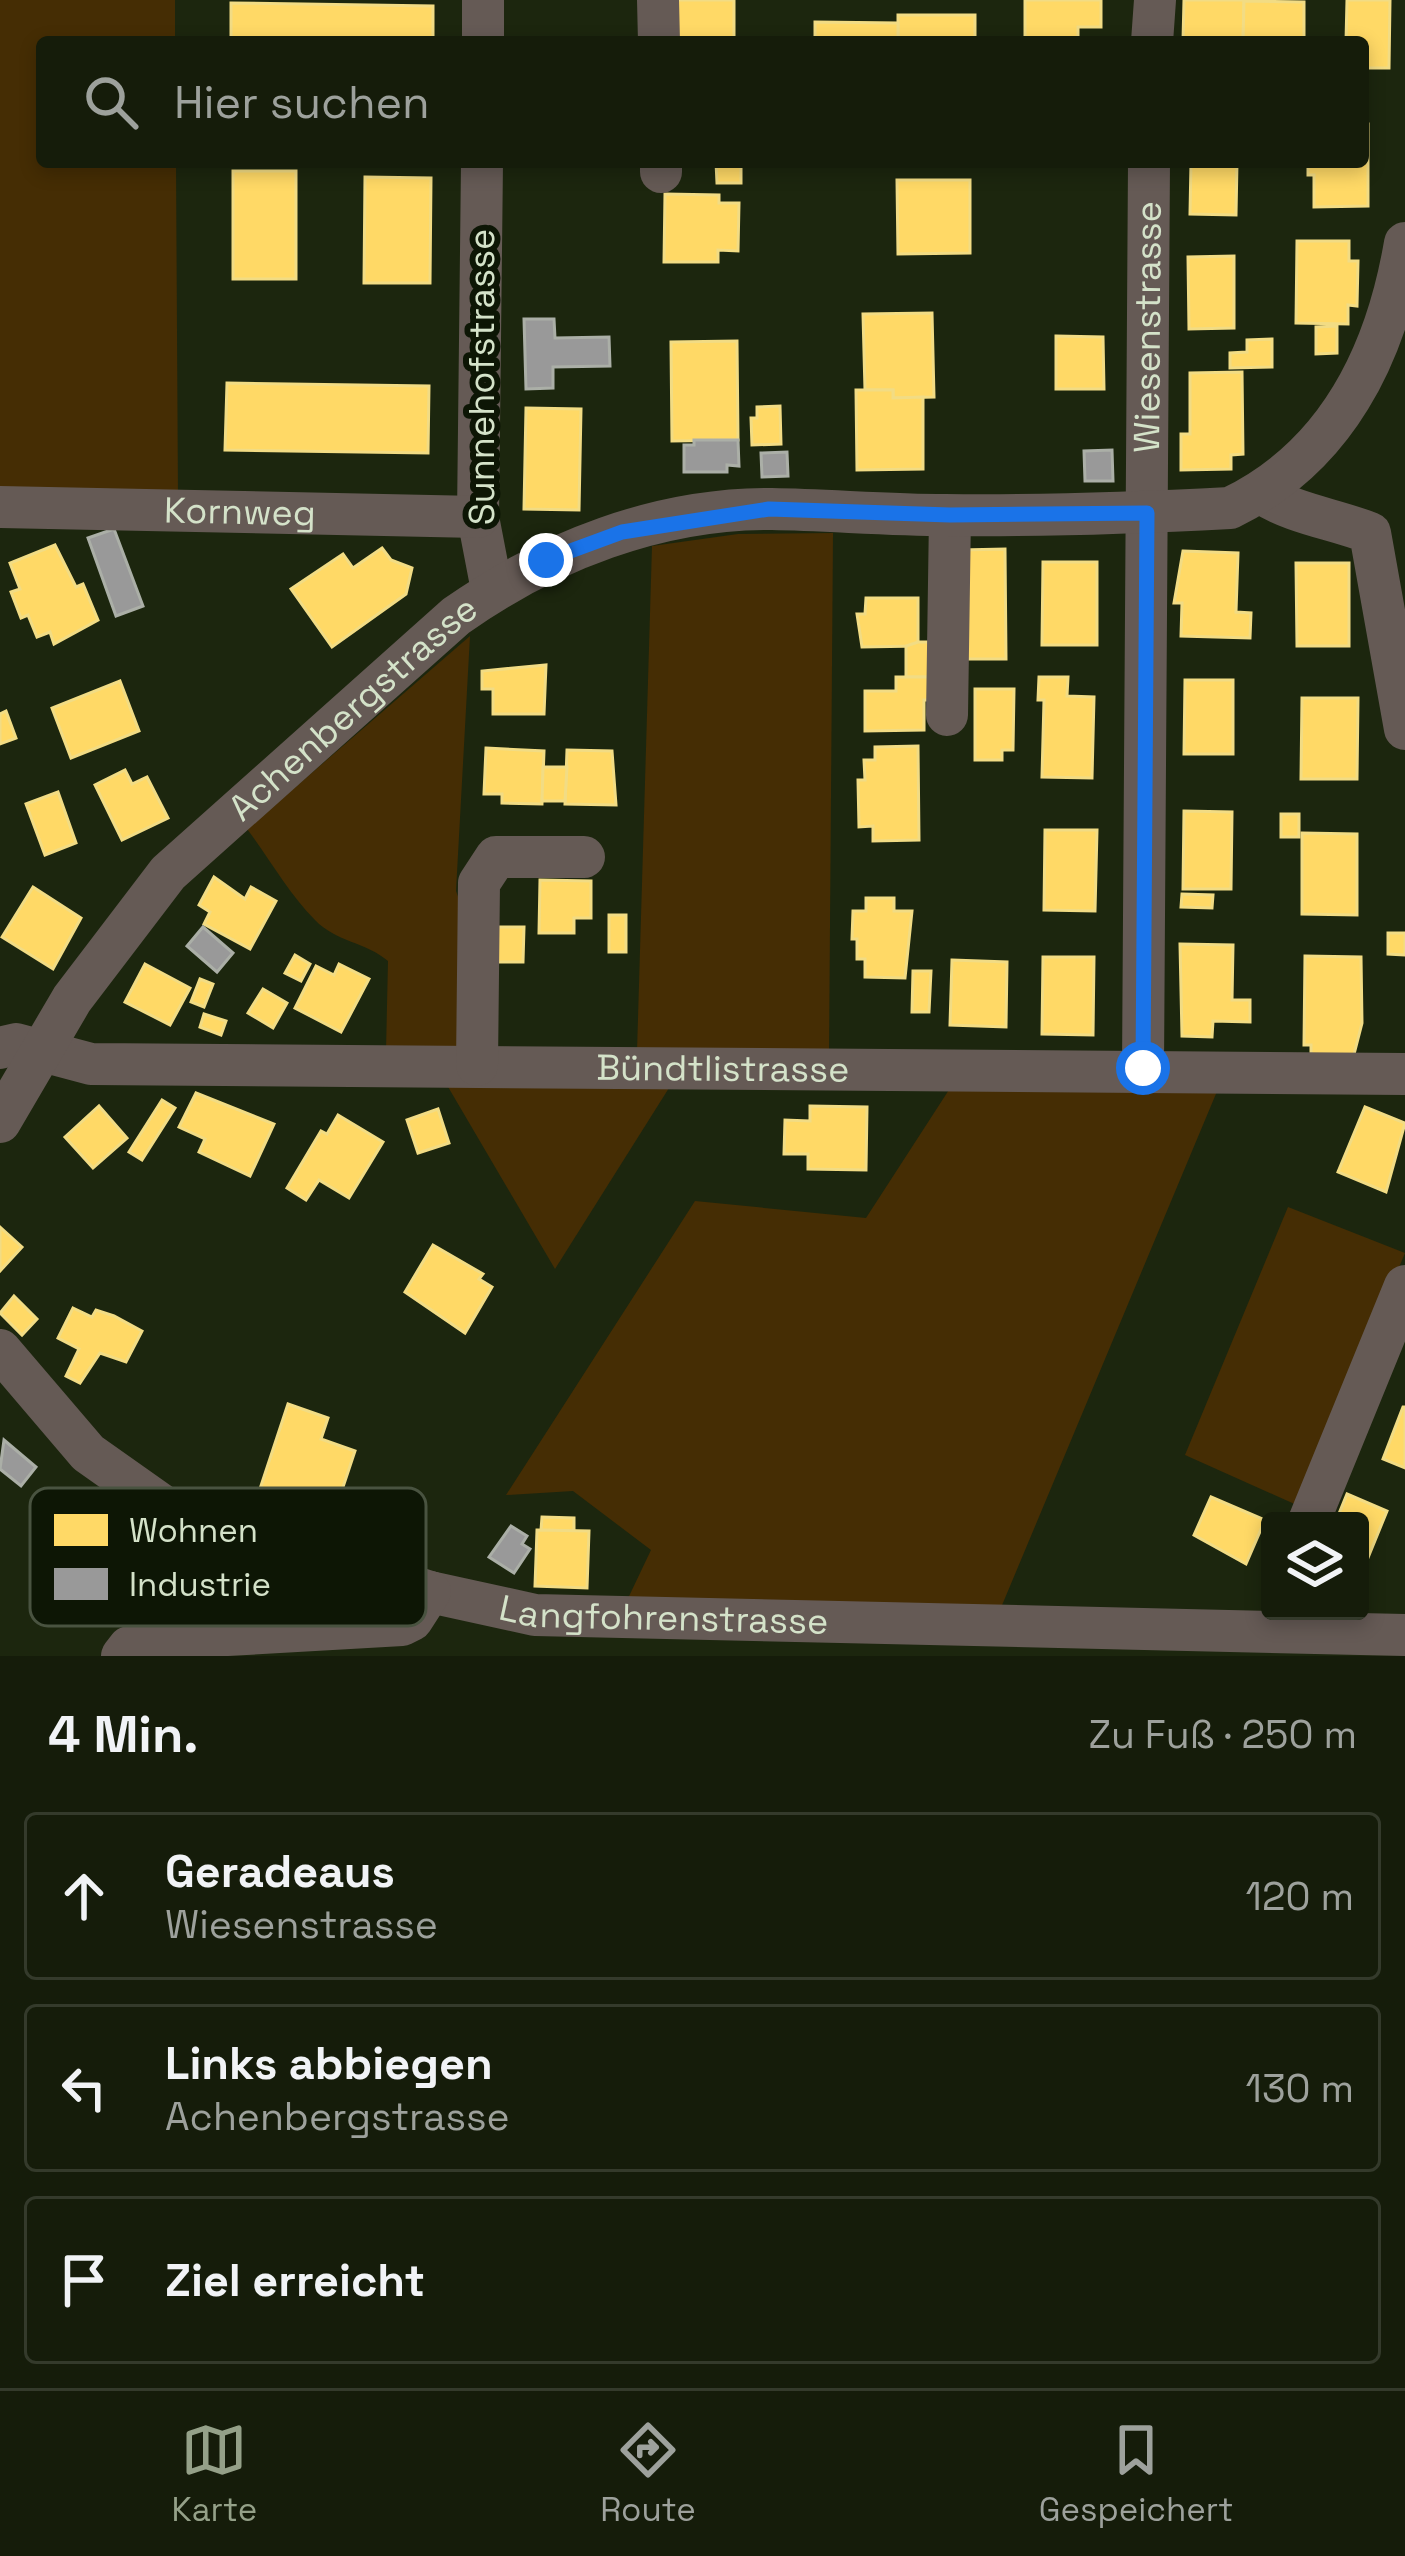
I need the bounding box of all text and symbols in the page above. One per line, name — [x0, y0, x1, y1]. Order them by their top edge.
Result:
search box — [36, 36, 1369, 168]
icon: search — [78, 69, 144, 135]
text: Hier suchen — [174, 74, 430, 131]
street label: Wiesenstrasse — [1124, 201, 1172, 453]
street label: Sunnehofstrasse — [459, 229, 505, 525]
street label: Kornweg — [164, 487, 316, 537]
route end — [519, 533, 573, 587]
street label: Achenbergstrasse — [219, 585, 486, 831]
route start — [1116, 1041, 1170, 1095]
street label: Bündtlistrasse — [596, 1045, 850, 1093]
legend — [30, 1488, 426, 1626]
text: Wohnen — [129, 1510, 258, 1552]
map controls — [1261, 1512, 1369, 1620]
button: layers — [1261, 1512, 1369, 1620]
text: Industrie — [129, 1564, 271, 1606]
street label: Langfohrenstrasse — [495, 1585, 829, 1645]
text: 4 Min. — [48, 1702, 199, 1767]
text: Zu Fuß · 250 m — [1089, 1710, 1357, 1759]
text: Geradeaus — [165, 1843, 395, 1900]
icon: ahead — [51, 1863, 117, 1929]
text: 120 m — [1246, 1872, 1354, 1921]
text: Wiesenstrasse — [165, 1900, 438, 1949]
text: Links abbiegen — [165, 2035, 493, 2092]
icon: left — [51, 2055, 117, 2121]
text: 130 m — [1246, 2064, 1354, 2113]
text: Achenbergstrasse — [165, 2092, 510, 2141]
icon: arrive — [51, 2247, 117, 2313]
text: Ziel erreicht — [165, 2252, 425, 2309]
tab: Karte — [172, 2417, 257, 2531]
tab: Route — [600, 2417, 696, 2531]
tab: Gespeichert — [1039, 2417, 1233, 2531]

